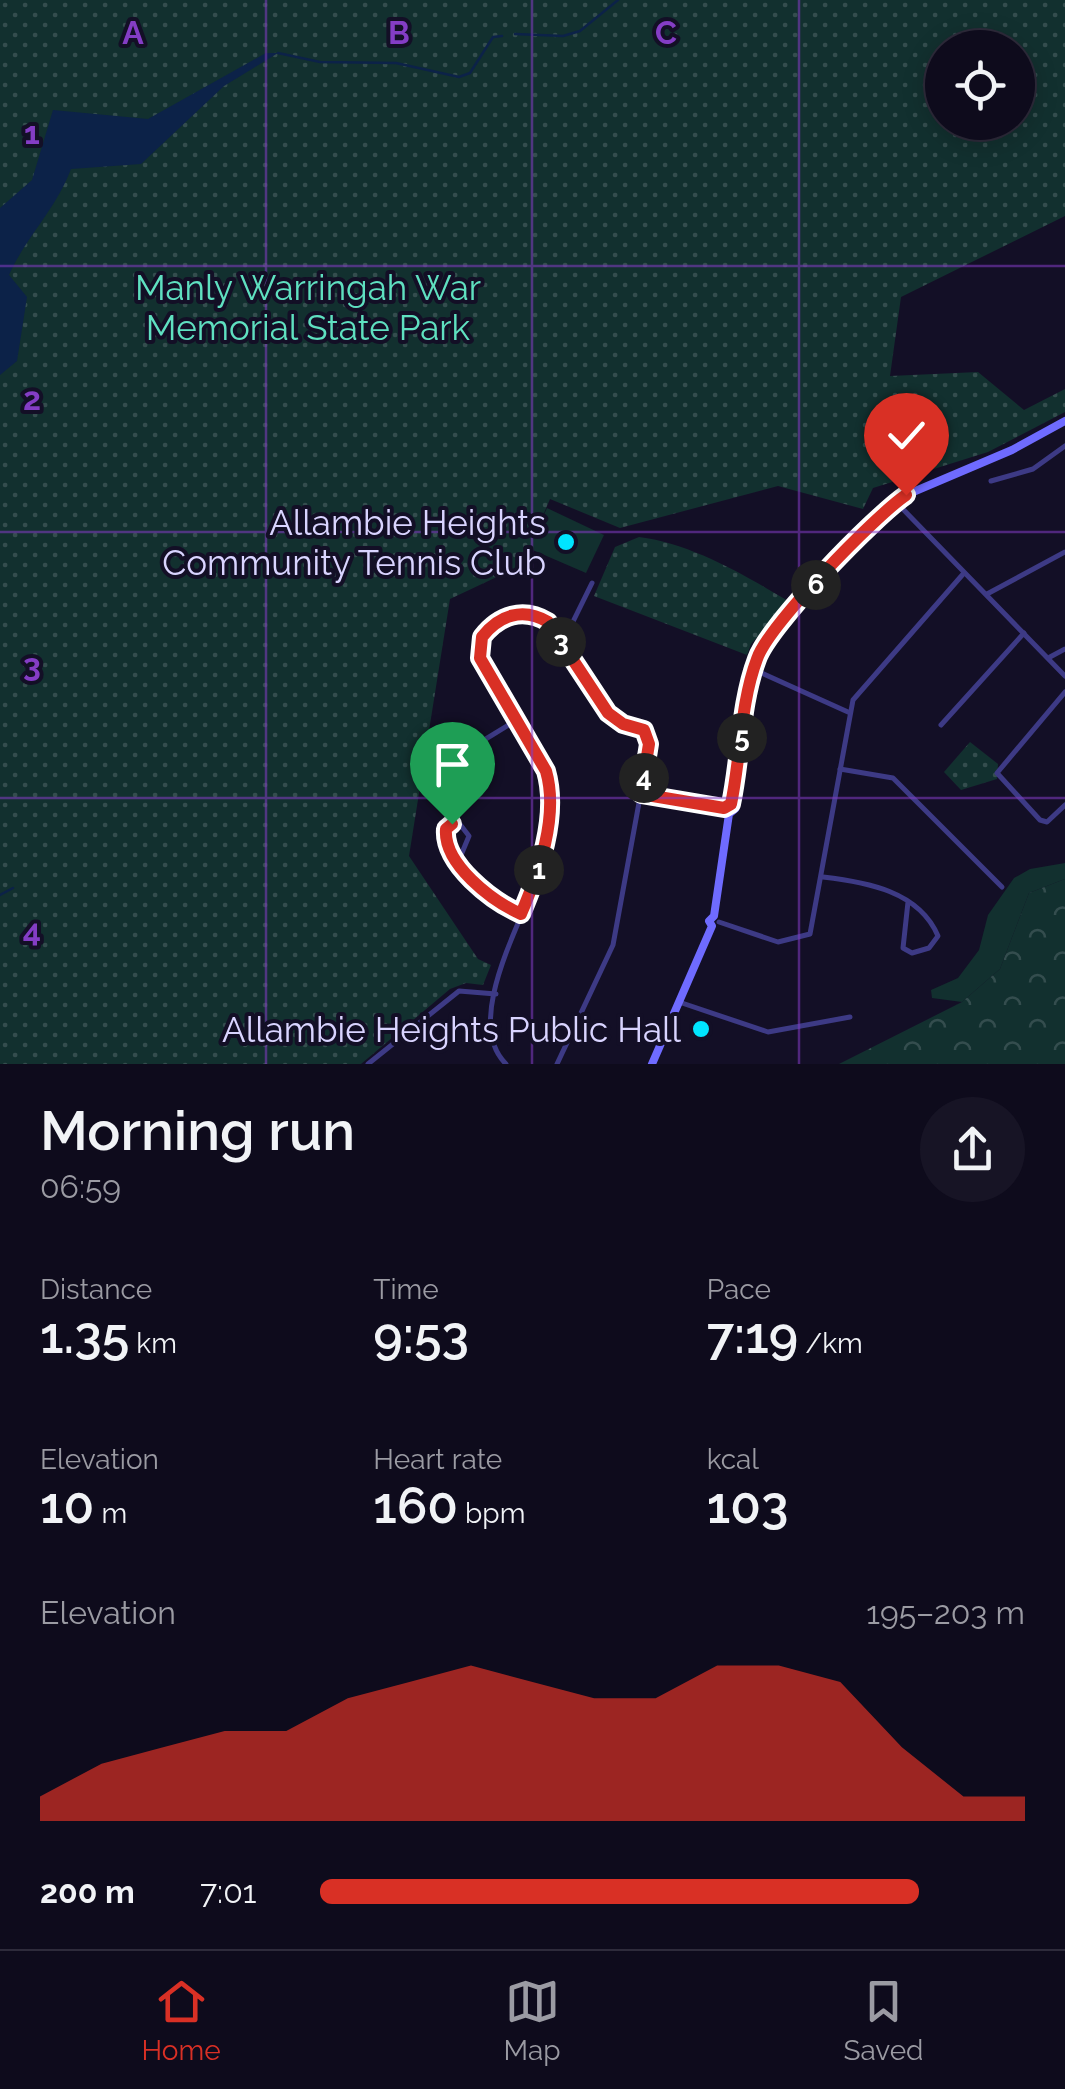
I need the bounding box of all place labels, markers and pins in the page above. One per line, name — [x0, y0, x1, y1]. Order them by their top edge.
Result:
pin — [864, 393, 949, 496]
place label: Allambie Heights Community Tennis Club — [162, 502, 546, 583]
marker: Allambie Heights Community Tennis Club — [555, 531, 577, 553]
pin: 6 — [791, 560, 841, 610]
pin: 3 — [536, 617, 586, 667]
pin: 5 — [717, 713, 767, 763]
pin — [410, 722, 495, 825]
pin: 4 — [619, 753, 669, 803]
pin: 1 — [514, 845, 564, 895]
place label: Allambie Heights Public Hall — [222, 1009, 681, 1050]
marker: Allambie Heights Public Hall — [690, 1018, 712, 1040]

